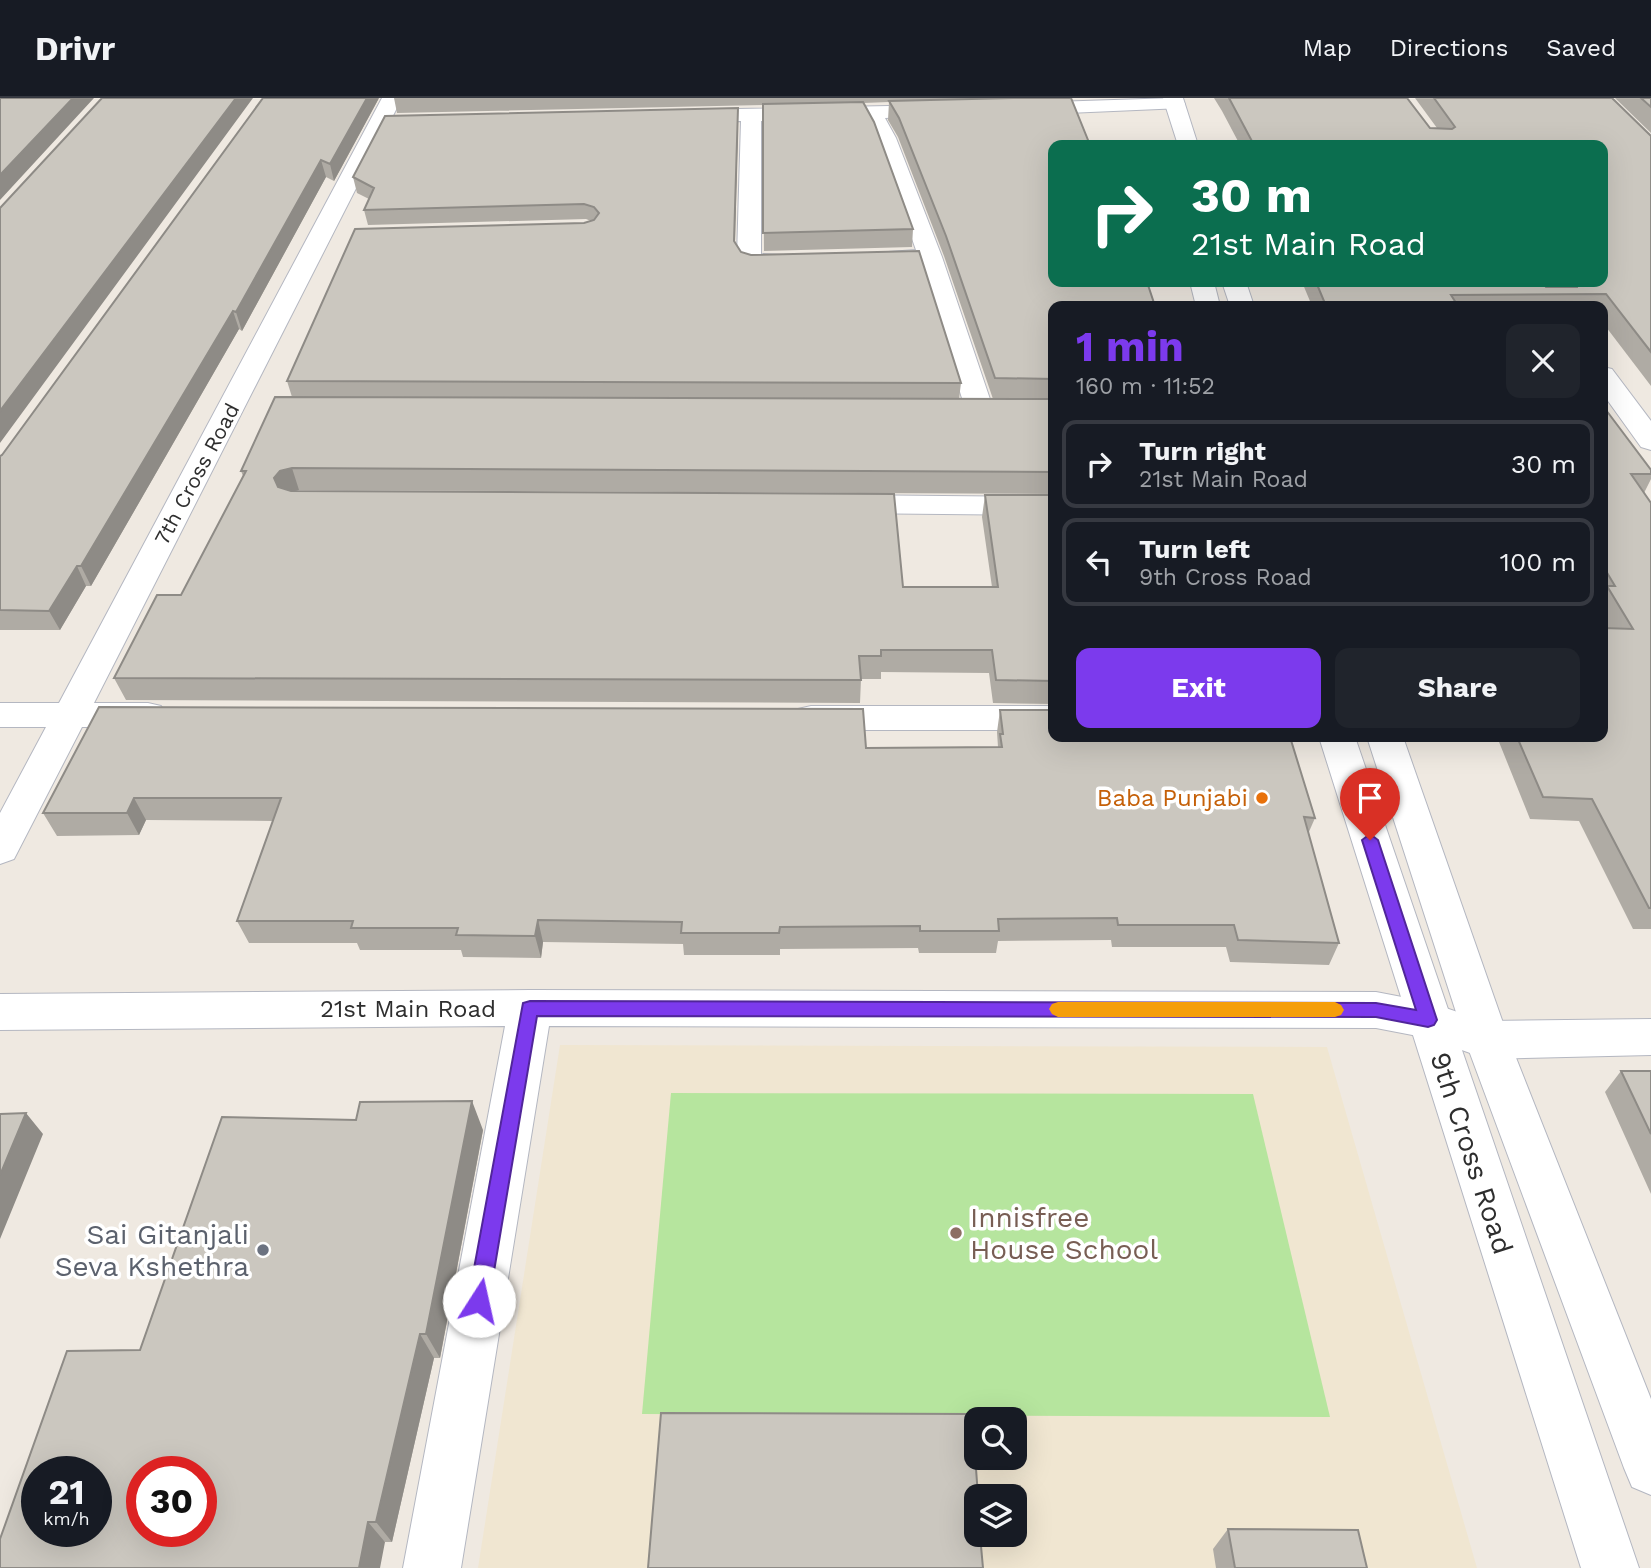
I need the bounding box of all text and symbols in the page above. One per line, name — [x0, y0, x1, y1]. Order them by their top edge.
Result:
text: Drivr — [35, 29, 115, 68]
text: Map — [1303, 34, 1352, 62]
text: Directions — [1390, 34, 1508, 62]
text: Saved — [1546, 34, 1616, 62]
text: 30 m — [1191, 166, 1312, 224]
icon: right — [1076, 168, 1167, 259]
text: 21st Main Road — [1191, 225, 1426, 263]
text: 1 min — [1076, 322, 1184, 371]
button: close — [1506, 324, 1580, 398]
text: 160 m · 11:52 — [1076, 373, 1215, 400]
street label: 7th Cross Road — [149, 399, 244, 549]
text: Turn right — [1139, 436, 1266, 466]
icon: right — [1080, 445, 1118, 483]
text: 30 m — [1511, 449, 1576, 479]
text: 21st Main Road — [1139, 466, 1308, 493]
text: Turn left — [1139, 534, 1250, 564]
icon: left — [1080, 543, 1118, 581]
text: 100 m — [1500, 547, 1576, 577]
text: 9th Cross Road — [1139, 564, 1312, 591]
button: Exit — [1076, 648, 1321, 728]
button: Share — [1335, 648, 1580, 728]
pin — [1340, 768, 1400, 840]
icon: arrive — [1351, 779, 1389, 817]
place label: Baba Punjabi — [1097, 784, 1248, 812]
marker: Baba Punjabi — [1254, 790, 1270, 806]
street label: 21st Main Road — [320, 995, 496, 1023]
street label: 9th Cross Road — [1423, 1048, 1520, 1258]
place label: Innisfree House School — [970, 1201, 1158, 1266]
place label: Sai Gitanjali Seva Kshethra — [55, 1218, 249, 1283]
marker: Innisfree House School — [948, 1225, 964, 1241]
marker: Sai Gitanjali Seva Kshethra — [255, 1242, 271, 1258]
position arrow — [442, 1264, 516, 1338]
map controls — [964, 1407, 1027, 1547]
button: search — [964, 1407, 1027, 1470]
speed limit sign: 30 — [126, 1456, 217, 1547]
text: 21 — [49, 1471, 84, 1513]
button: layers — [964, 1484, 1027, 1547]
text: km/h — [43, 1508, 90, 1529]

